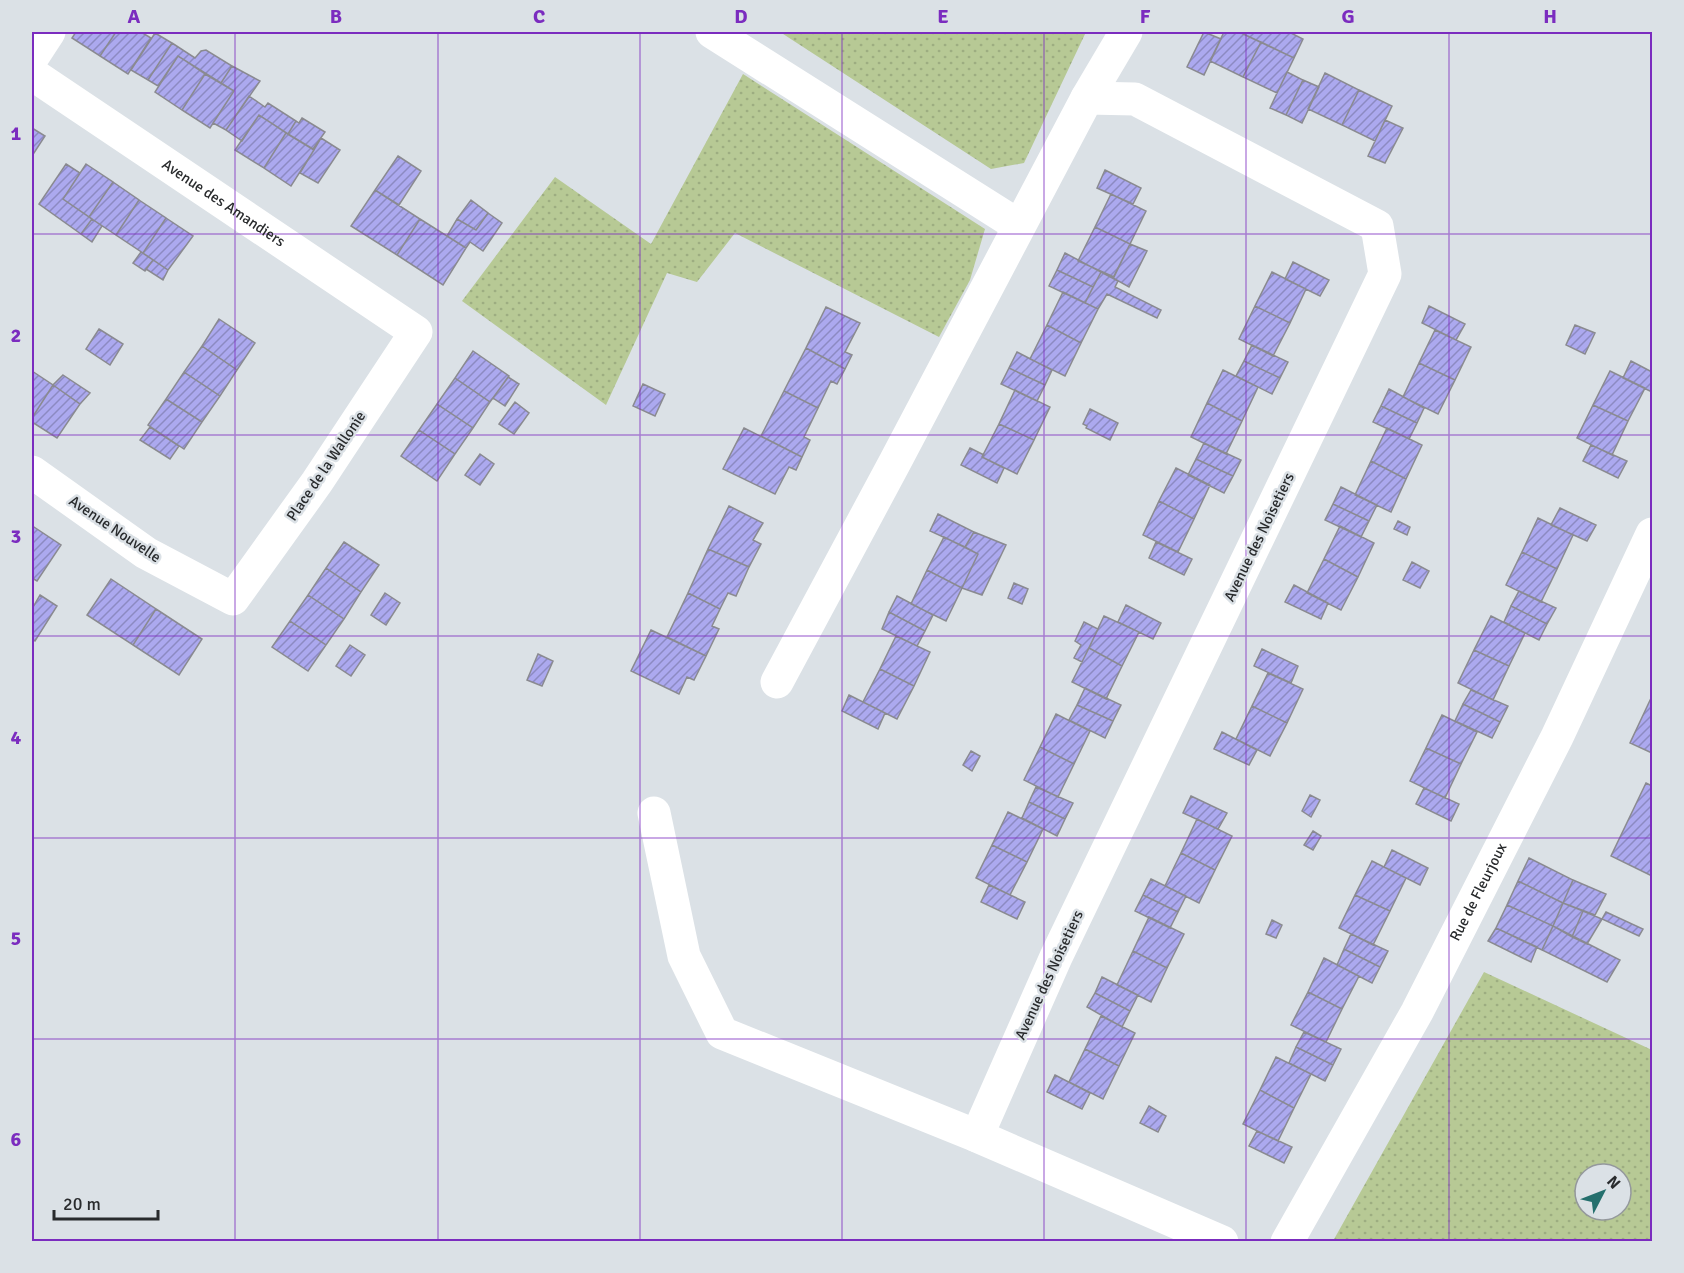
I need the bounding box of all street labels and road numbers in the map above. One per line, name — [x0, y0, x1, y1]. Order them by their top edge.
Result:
street label: Avenue des Amandiers — [159, 155, 289, 251]
street label: Place de la Wallonie — [283, 408, 369, 524]
street label: Avenue des Noisetiers — [1220, 469, 1298, 604]
street label: Avenue Nouvelle — [66, 492, 164, 566]
street label: Rue de Fleurjoux — [1446, 840, 1511, 944]
street label: Avenue des Noisetiers — [1011, 907, 1087, 1043]

